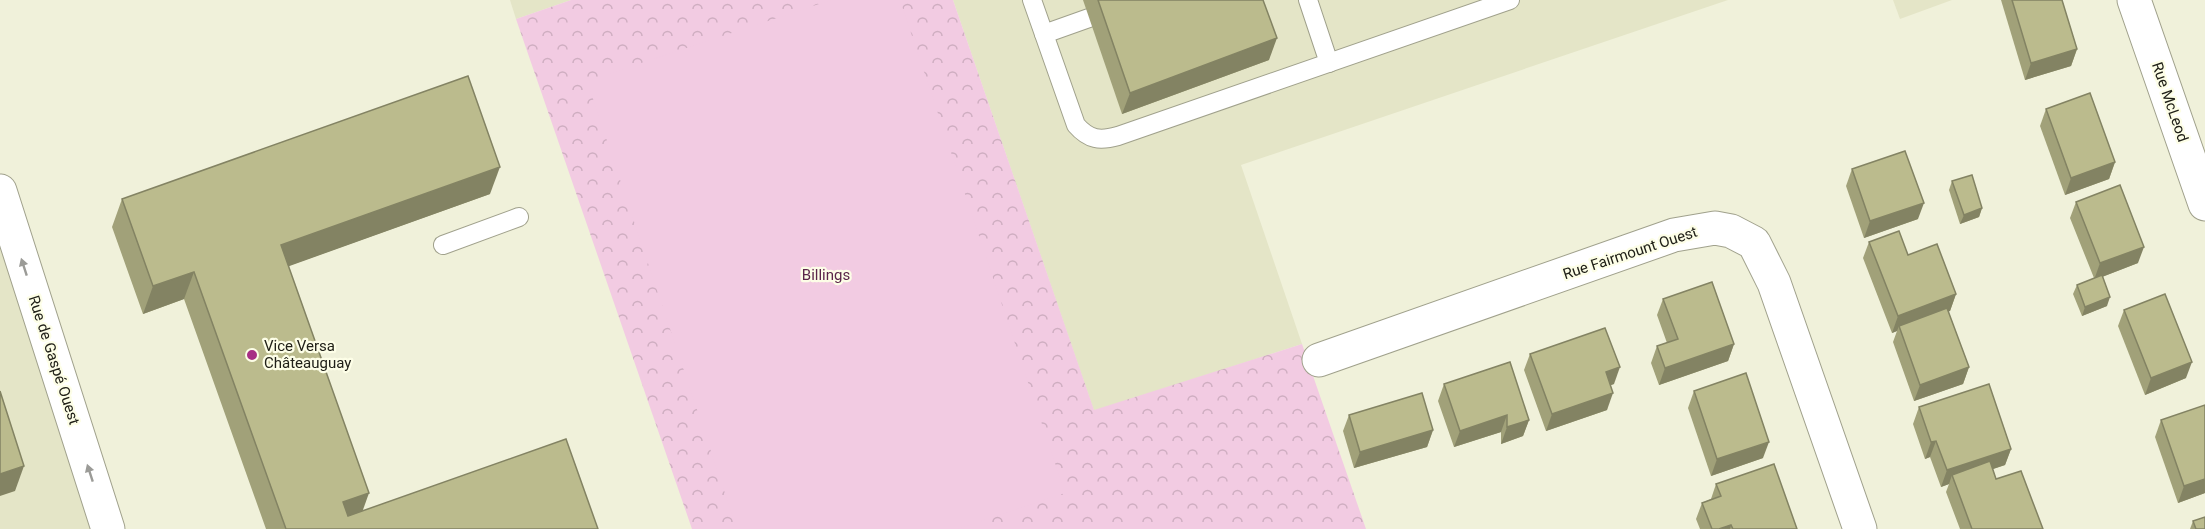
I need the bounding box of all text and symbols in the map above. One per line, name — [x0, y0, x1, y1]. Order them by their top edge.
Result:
street label: Rue McLeod — [2148, 60, 2192, 144]
street label: Rue Fairmount Ouest — [1561, 223, 1700, 283]
one-way arrow — [19, 258, 29, 276]
park label: Billings — [802, 266, 850, 284]
street label: Rue de Gaspé Ouest — [25, 293, 83, 427]
place label: Vice Versa Châteauguay — [264, 337, 351, 372]
marker: Vice Versa Châteauguay — [245, 348, 259, 362]
one-way arrow — [85, 464, 94, 482]

